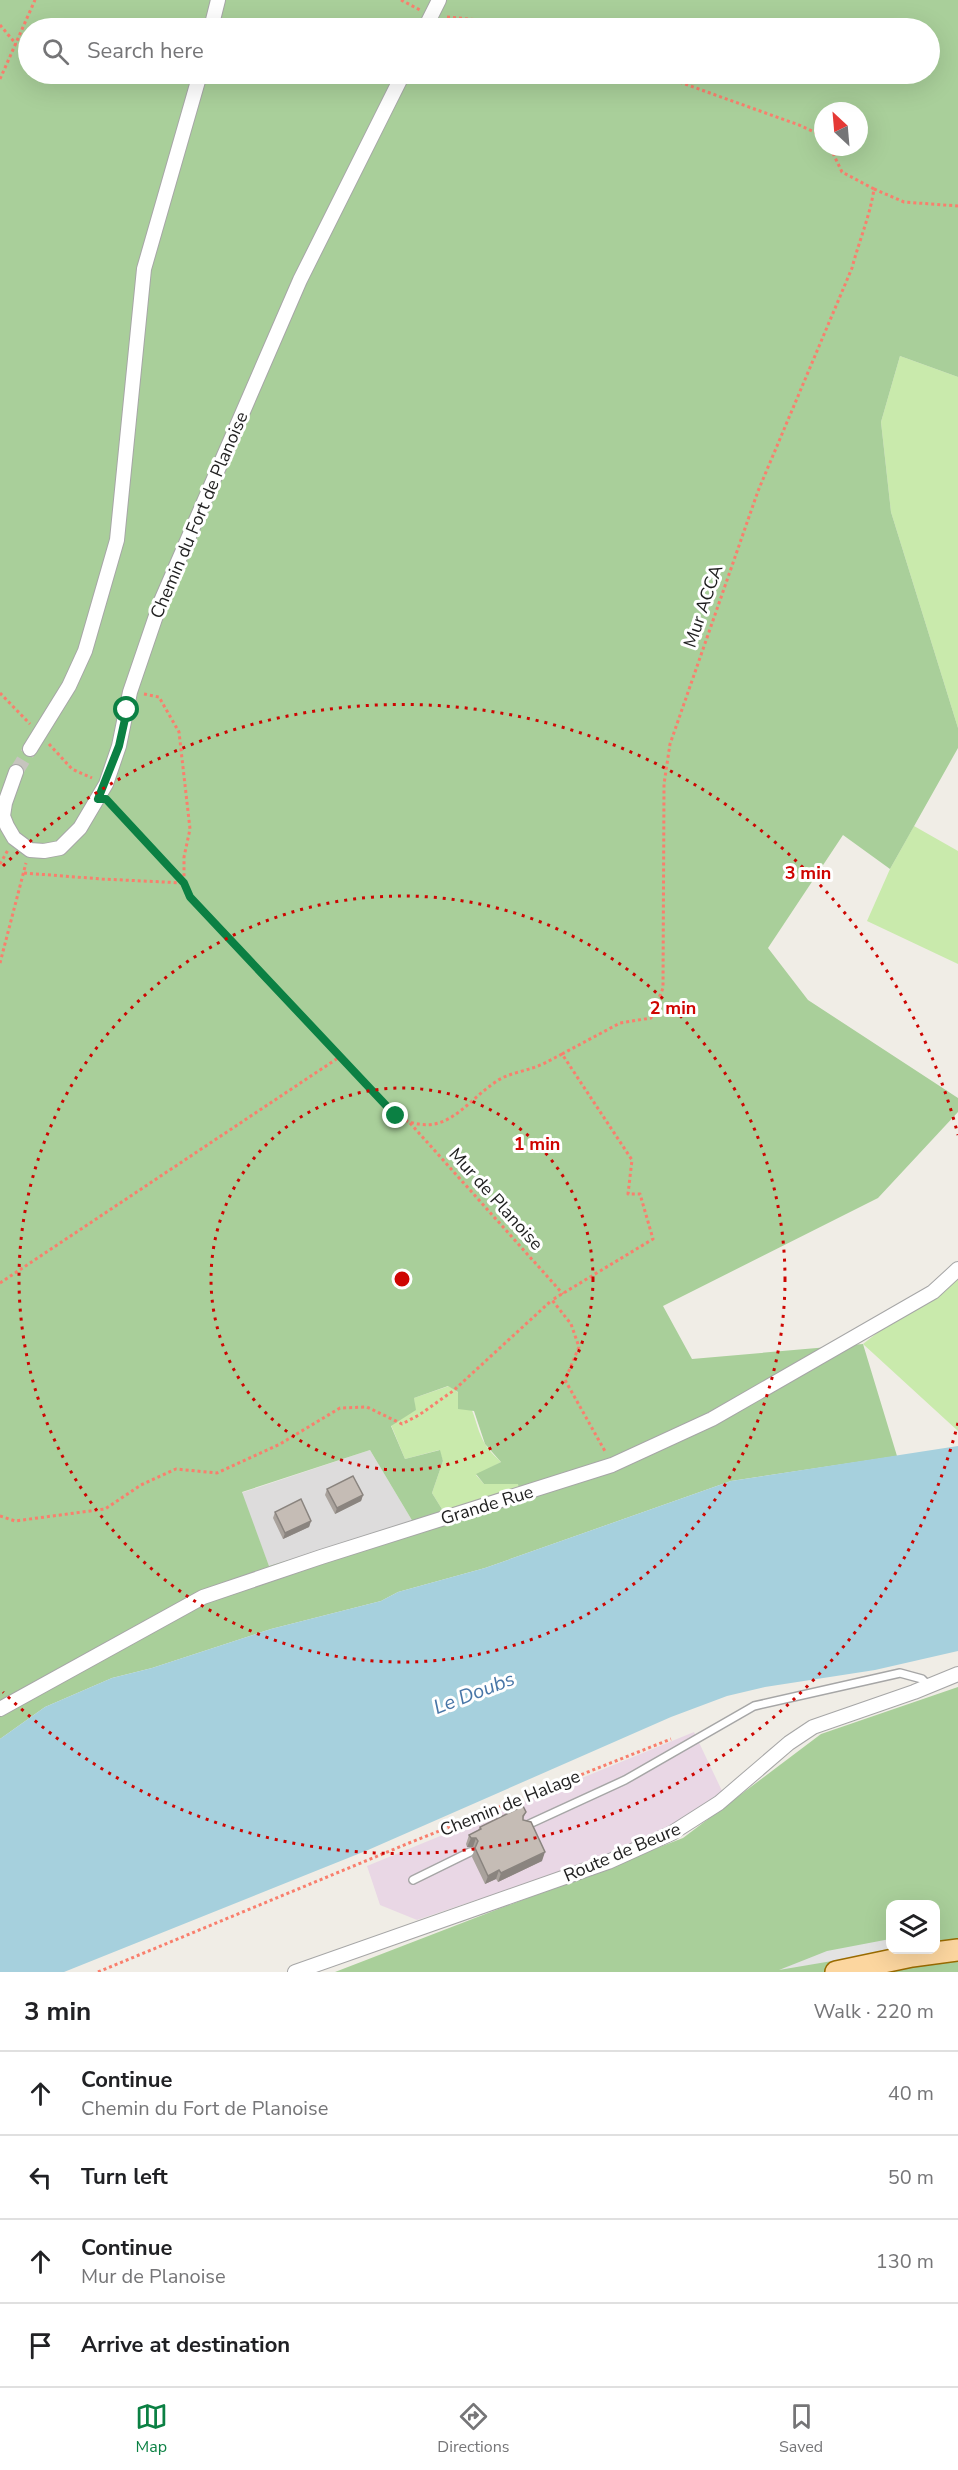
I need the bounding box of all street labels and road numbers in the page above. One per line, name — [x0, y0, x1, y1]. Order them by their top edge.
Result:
street label: Chemin du Fort de Planoise — [144, 408, 254, 622]
street label: Mur ACCA — [678, 561, 728, 651]
street label: Mur de Planoise — [444, 1143, 548, 1255]
street label: Grande Rue — [438, 1480, 536, 1530]
street label: Chemin de Halage — [436, 1764, 584, 1842]
street label: Route de Beure — [560, 1817, 684, 1887]

